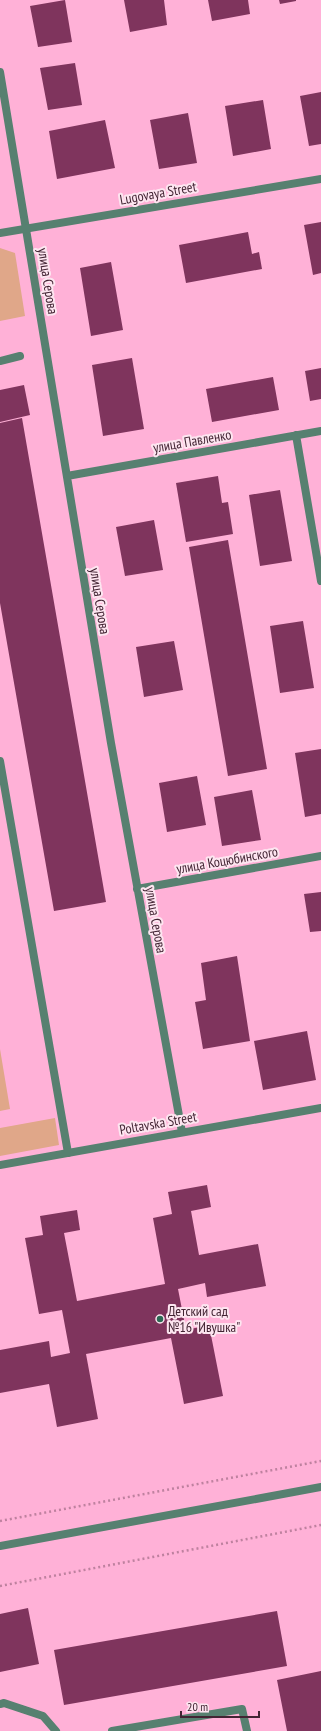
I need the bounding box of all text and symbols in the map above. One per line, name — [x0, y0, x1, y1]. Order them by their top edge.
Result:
street label: Lugovaya Street — [118, 177, 198, 209]
street label: улица Серова — [34, 247, 62, 315]
street label: улица Павленко — [151, 425, 233, 457]
street label: улица Серова — [86, 567, 114, 635]
street label: улица Коцюбинского — [175, 842, 279, 878]
street label: улица Серова — [141, 886, 171, 954]
street label: Poltavska Street — [118, 1107, 198, 1139]
place label: Детский сад №16 "Ивушка" — [168, 1302, 240, 1336]
marker: Детский сад №16 "Ивушка" — [155, 1314, 165, 1324]
scale bar — [181, 1693, 259, 1719]
text: 20 m — [187, 1699, 208, 1714]

